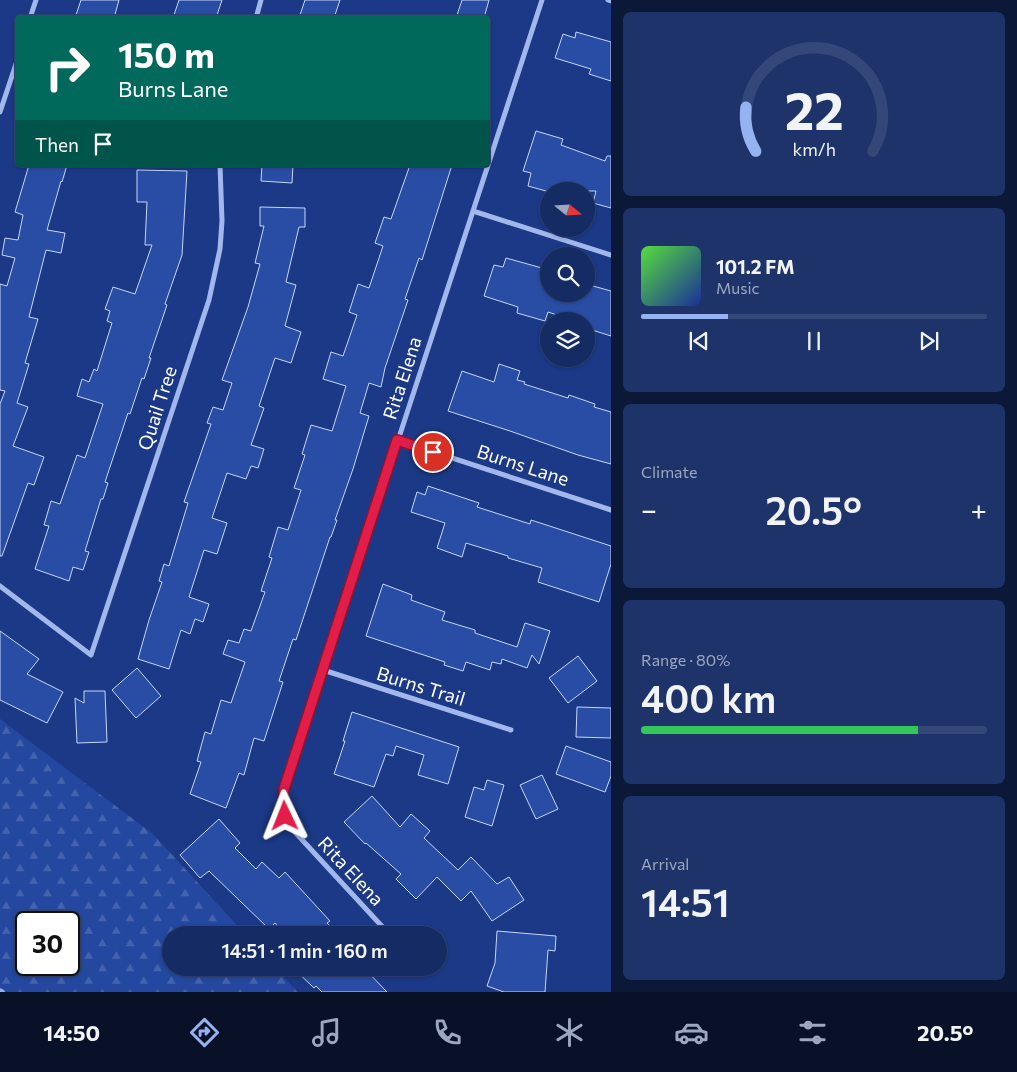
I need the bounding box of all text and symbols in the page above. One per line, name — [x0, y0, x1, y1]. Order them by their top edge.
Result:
text: 150 m — [118, 32, 215, 75]
icon: right — [35, 35, 100, 100]
text: Burns Lane — [118, 75, 228, 102]
text: 22 — [784, 77, 844, 141]
icon: arrive — [89, 130, 117, 158]
text: Then — [35, 133, 79, 156]
text: km/h — [792, 138, 836, 160]
north arrow — [540, 182, 595, 238]
map controls — [540, 182, 595, 367]
button: search — [540, 247, 595, 302]
text: 101.2 FM — [716, 255, 795, 278]
text: Music — [716, 278, 760, 297]
button: layers — [540, 312, 595, 367]
icon: previous — [685, 327, 713, 355]
icon: pause — [800, 327, 828, 355]
icon: next — [915, 327, 943, 355]
street label: Rita Elena — [377, 333, 426, 422]
street label: Quail Tree — [132, 363, 181, 453]
pin — [412, 431, 454, 473]
icon: arrive — [419, 438, 447, 466]
street label: Burns Lane — [474, 439, 572, 490]
text: Climate — [641, 462, 697, 481]
text: 20.5° — [766, 486, 862, 533]
text: − — [641, 492, 657, 526]
text: + — [971, 492, 987, 526]
text: Range · 80% — [641, 650, 730, 669]
street label: Burns Trail — [374, 661, 468, 710]
text: 400 km — [641, 674, 776, 721]
position arrow — [258, 789, 310, 841]
street label: Rita Elena — [314, 831, 389, 910]
text: Arrival — [641, 854, 689, 873]
text: 14:51 — [641, 878, 730, 925]
speed limit sign: 30 — [15, 911, 80, 976]
text: 14:51 · 1 min · 160 m — [221, 939, 388, 962]
icon: directions — [187, 1015, 222, 1050]
icon: music — [309, 1015, 344, 1050]
icon: phone — [430, 1015, 465, 1050]
icon: climate — [552, 1015, 587, 1050]
icon: car — [674, 1015, 709, 1050]
icon: filters — [795, 1015, 830, 1050]
text: 14:50 — [43, 1019, 100, 1046]
text: 20.5° — [917, 1019, 974, 1046]

